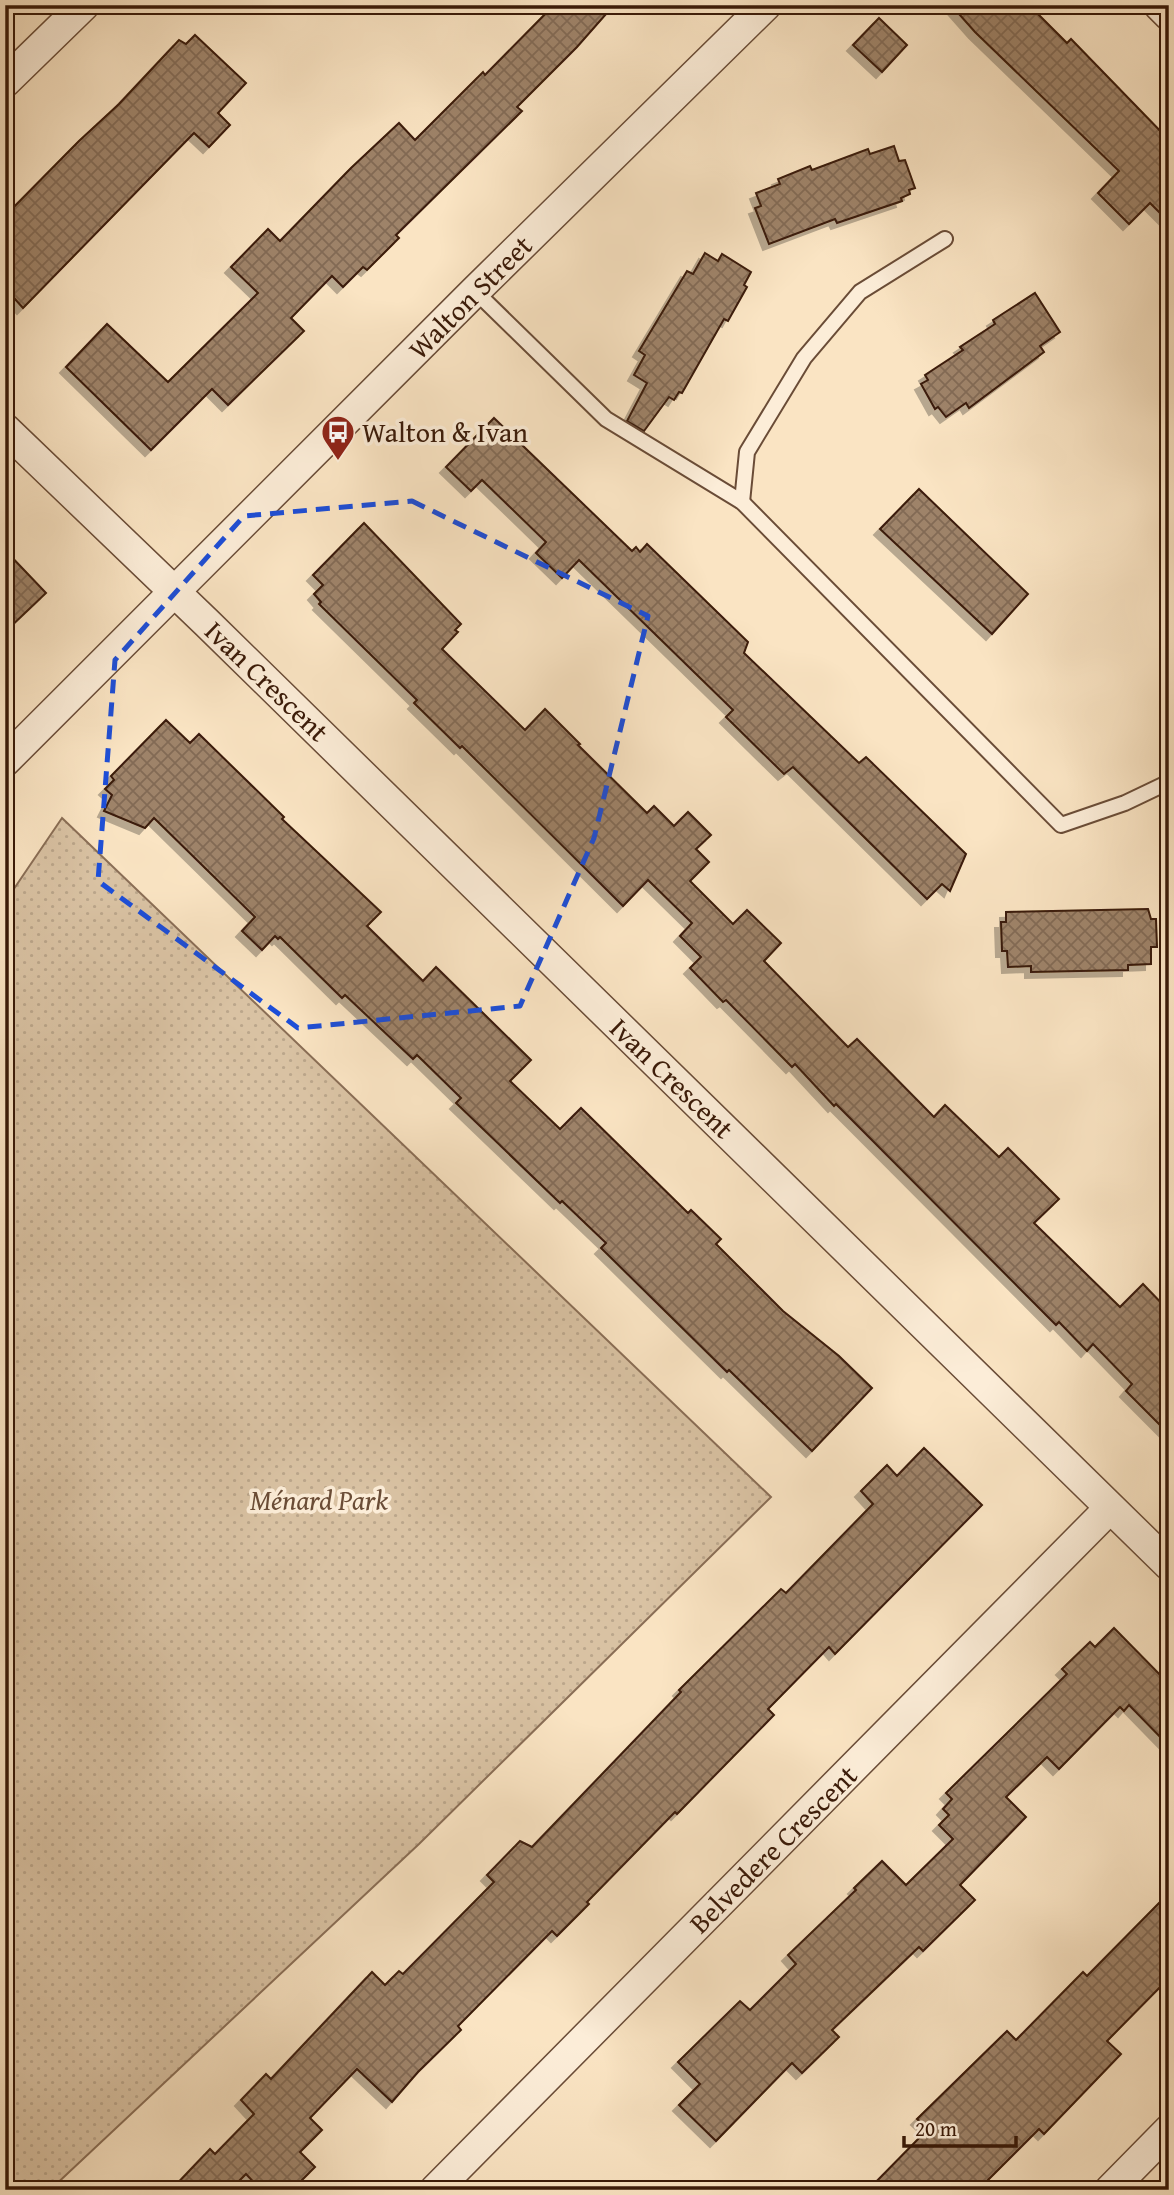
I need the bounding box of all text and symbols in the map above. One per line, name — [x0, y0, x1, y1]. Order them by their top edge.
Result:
street label: Walton Street — [398, 225, 541, 368]
place label: Walton & Ivan — [362, 411, 528, 452]
bus stop icon: Walton & Ivan — [319, 413, 357, 462]
street label: Ivan Crescent — [196, 611, 339, 751]
street label: Ivan Crescent — [601, 1008, 744, 1148]
park label: Ménard Park — [250, 1479, 388, 1520]
street label: Belvedere Crescent — [679, 1755, 866, 1942]
scale bar — [904, 2104, 1016, 2148]
text: 20 m — [915, 2113, 957, 2144]

